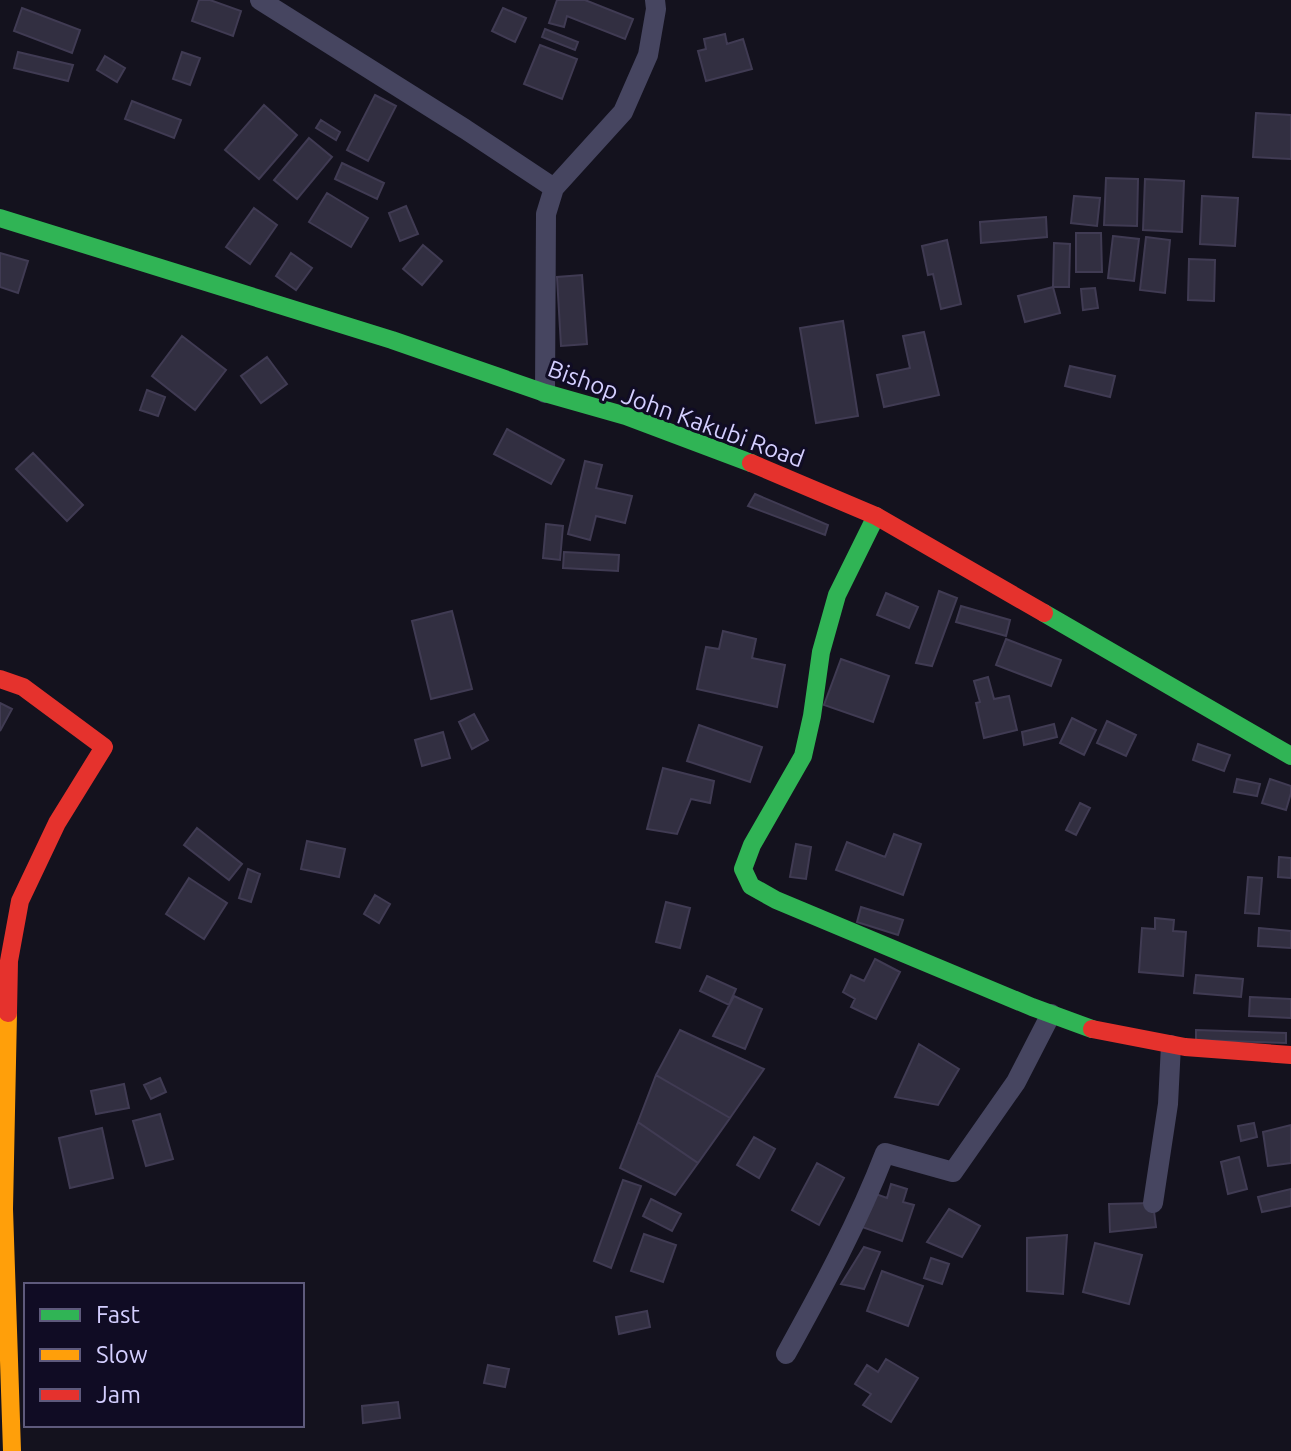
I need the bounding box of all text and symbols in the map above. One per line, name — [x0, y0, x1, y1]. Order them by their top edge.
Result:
street label: Bishop John Kakubi Road — [544, 355, 808, 473]
legend — [24, 1283, 304, 1427]
text: Fast — [96, 1301, 140, 1328]
text: Slow — [96, 1341, 148, 1368]
text: Jam — [96, 1381, 141, 1408]

